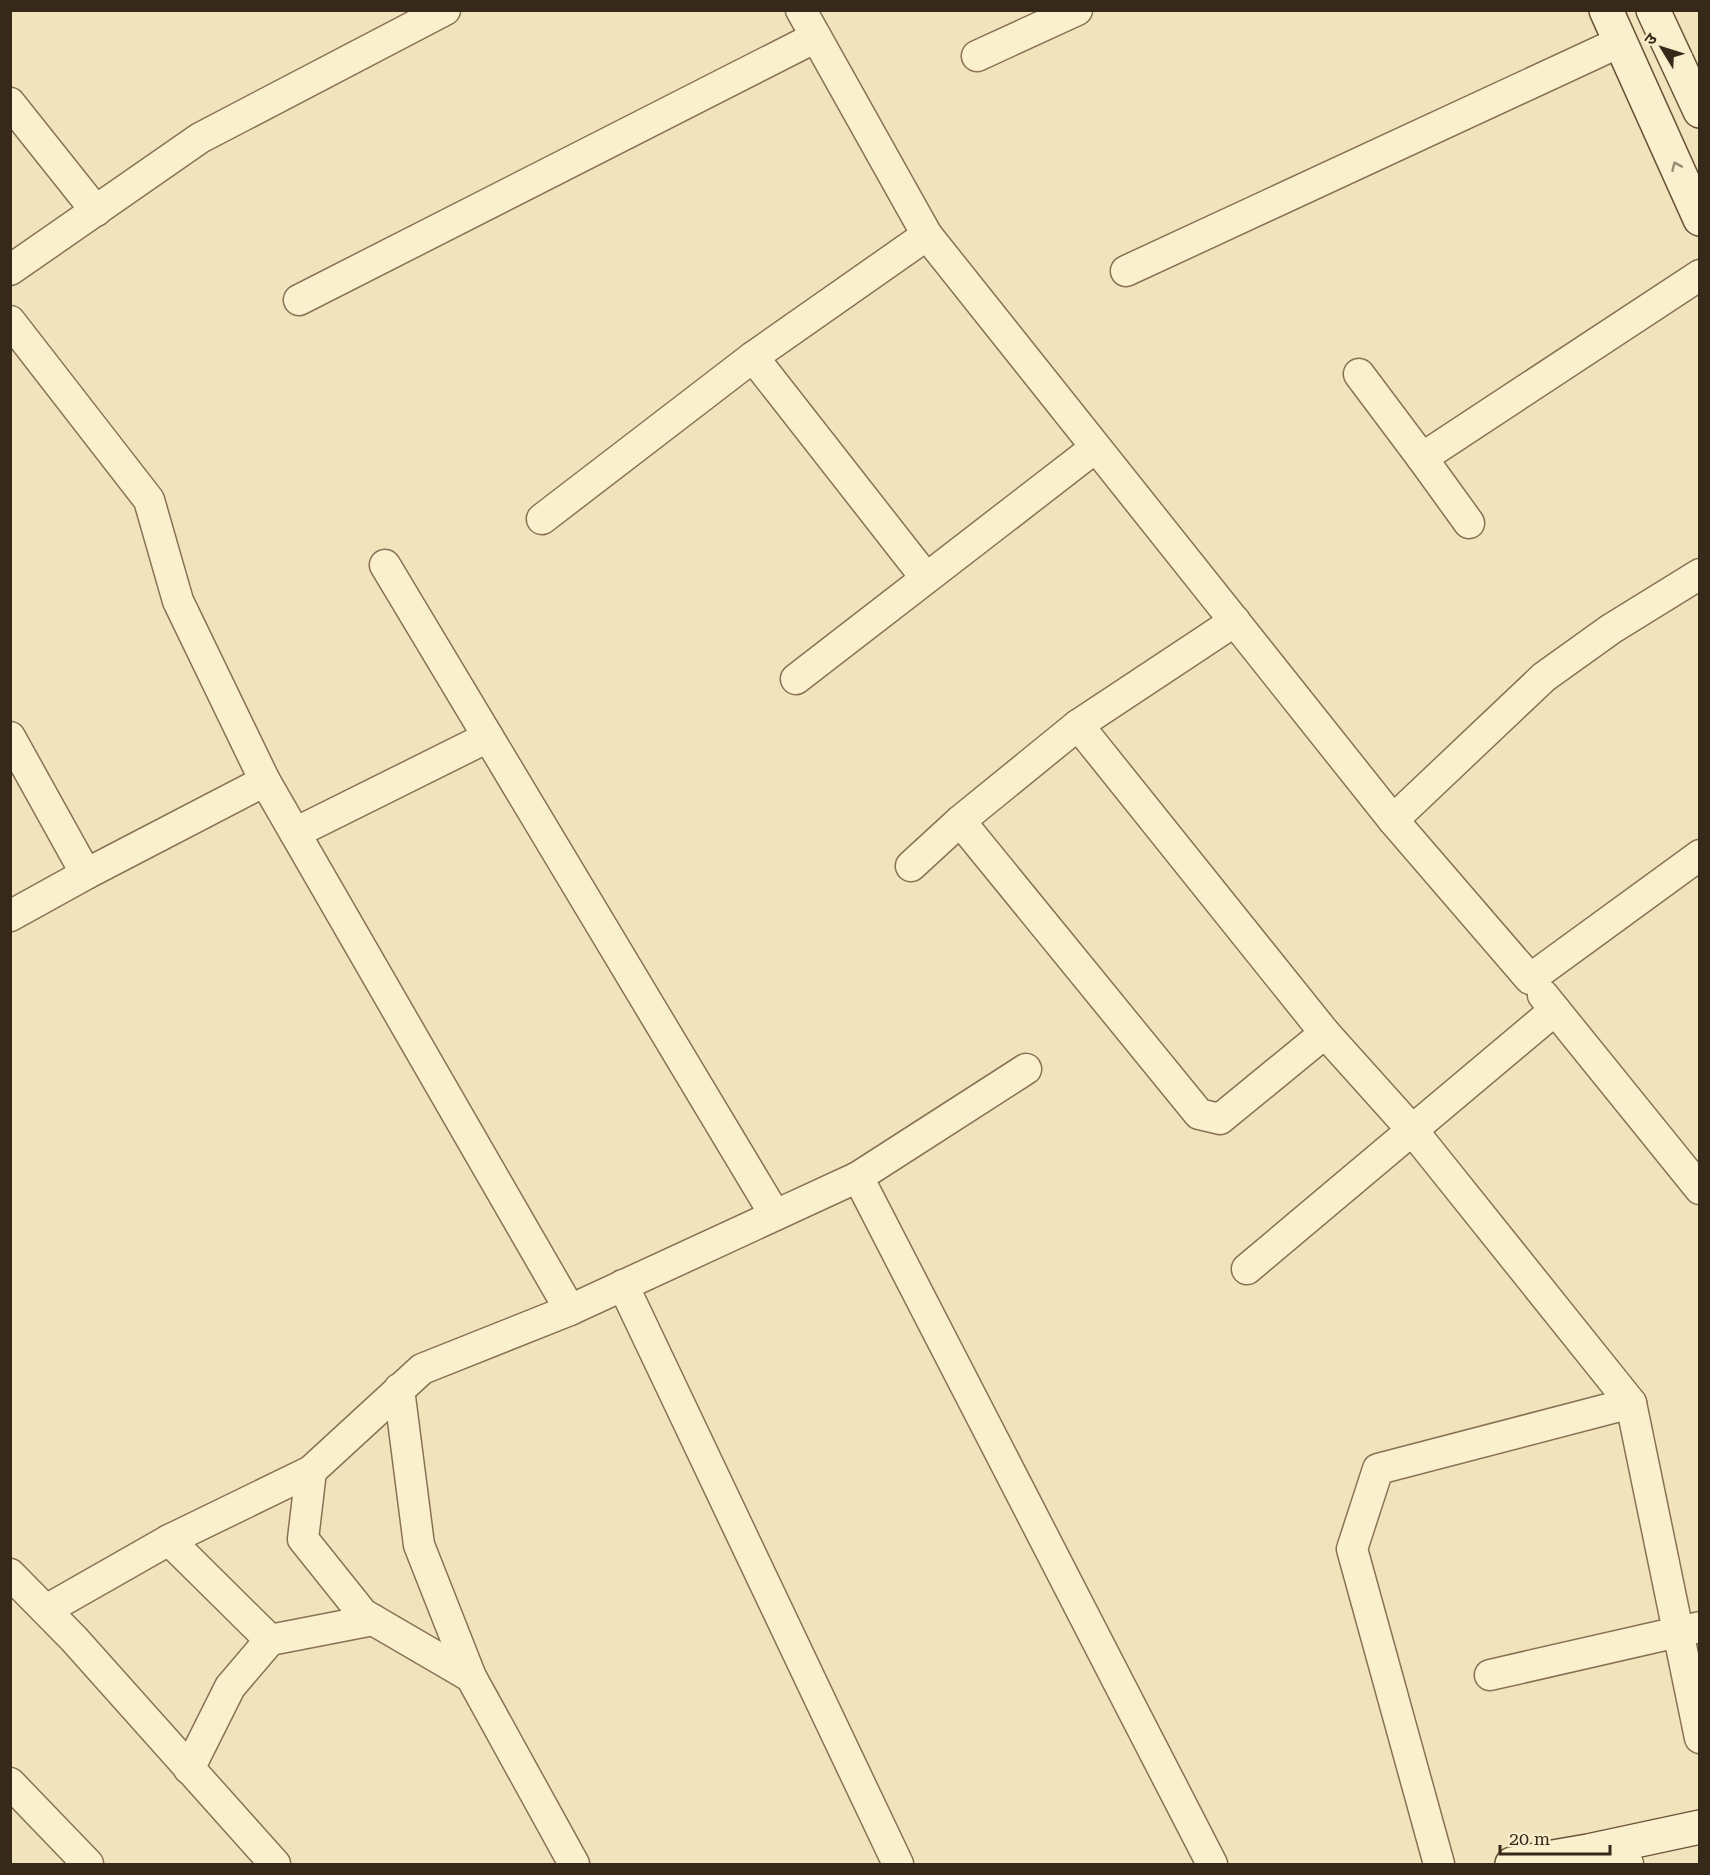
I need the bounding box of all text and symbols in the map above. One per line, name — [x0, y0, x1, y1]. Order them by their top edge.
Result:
north arrow — [1632, 18, 1692, 78]
text: उ — [1640, 29, 1661, 49]
one-way arrow — [1671, 161, 1683, 172]
scale bar — [1500, 1818, 1610, 1856]
text: 20 m — [1509, 1828, 1550, 1849]

